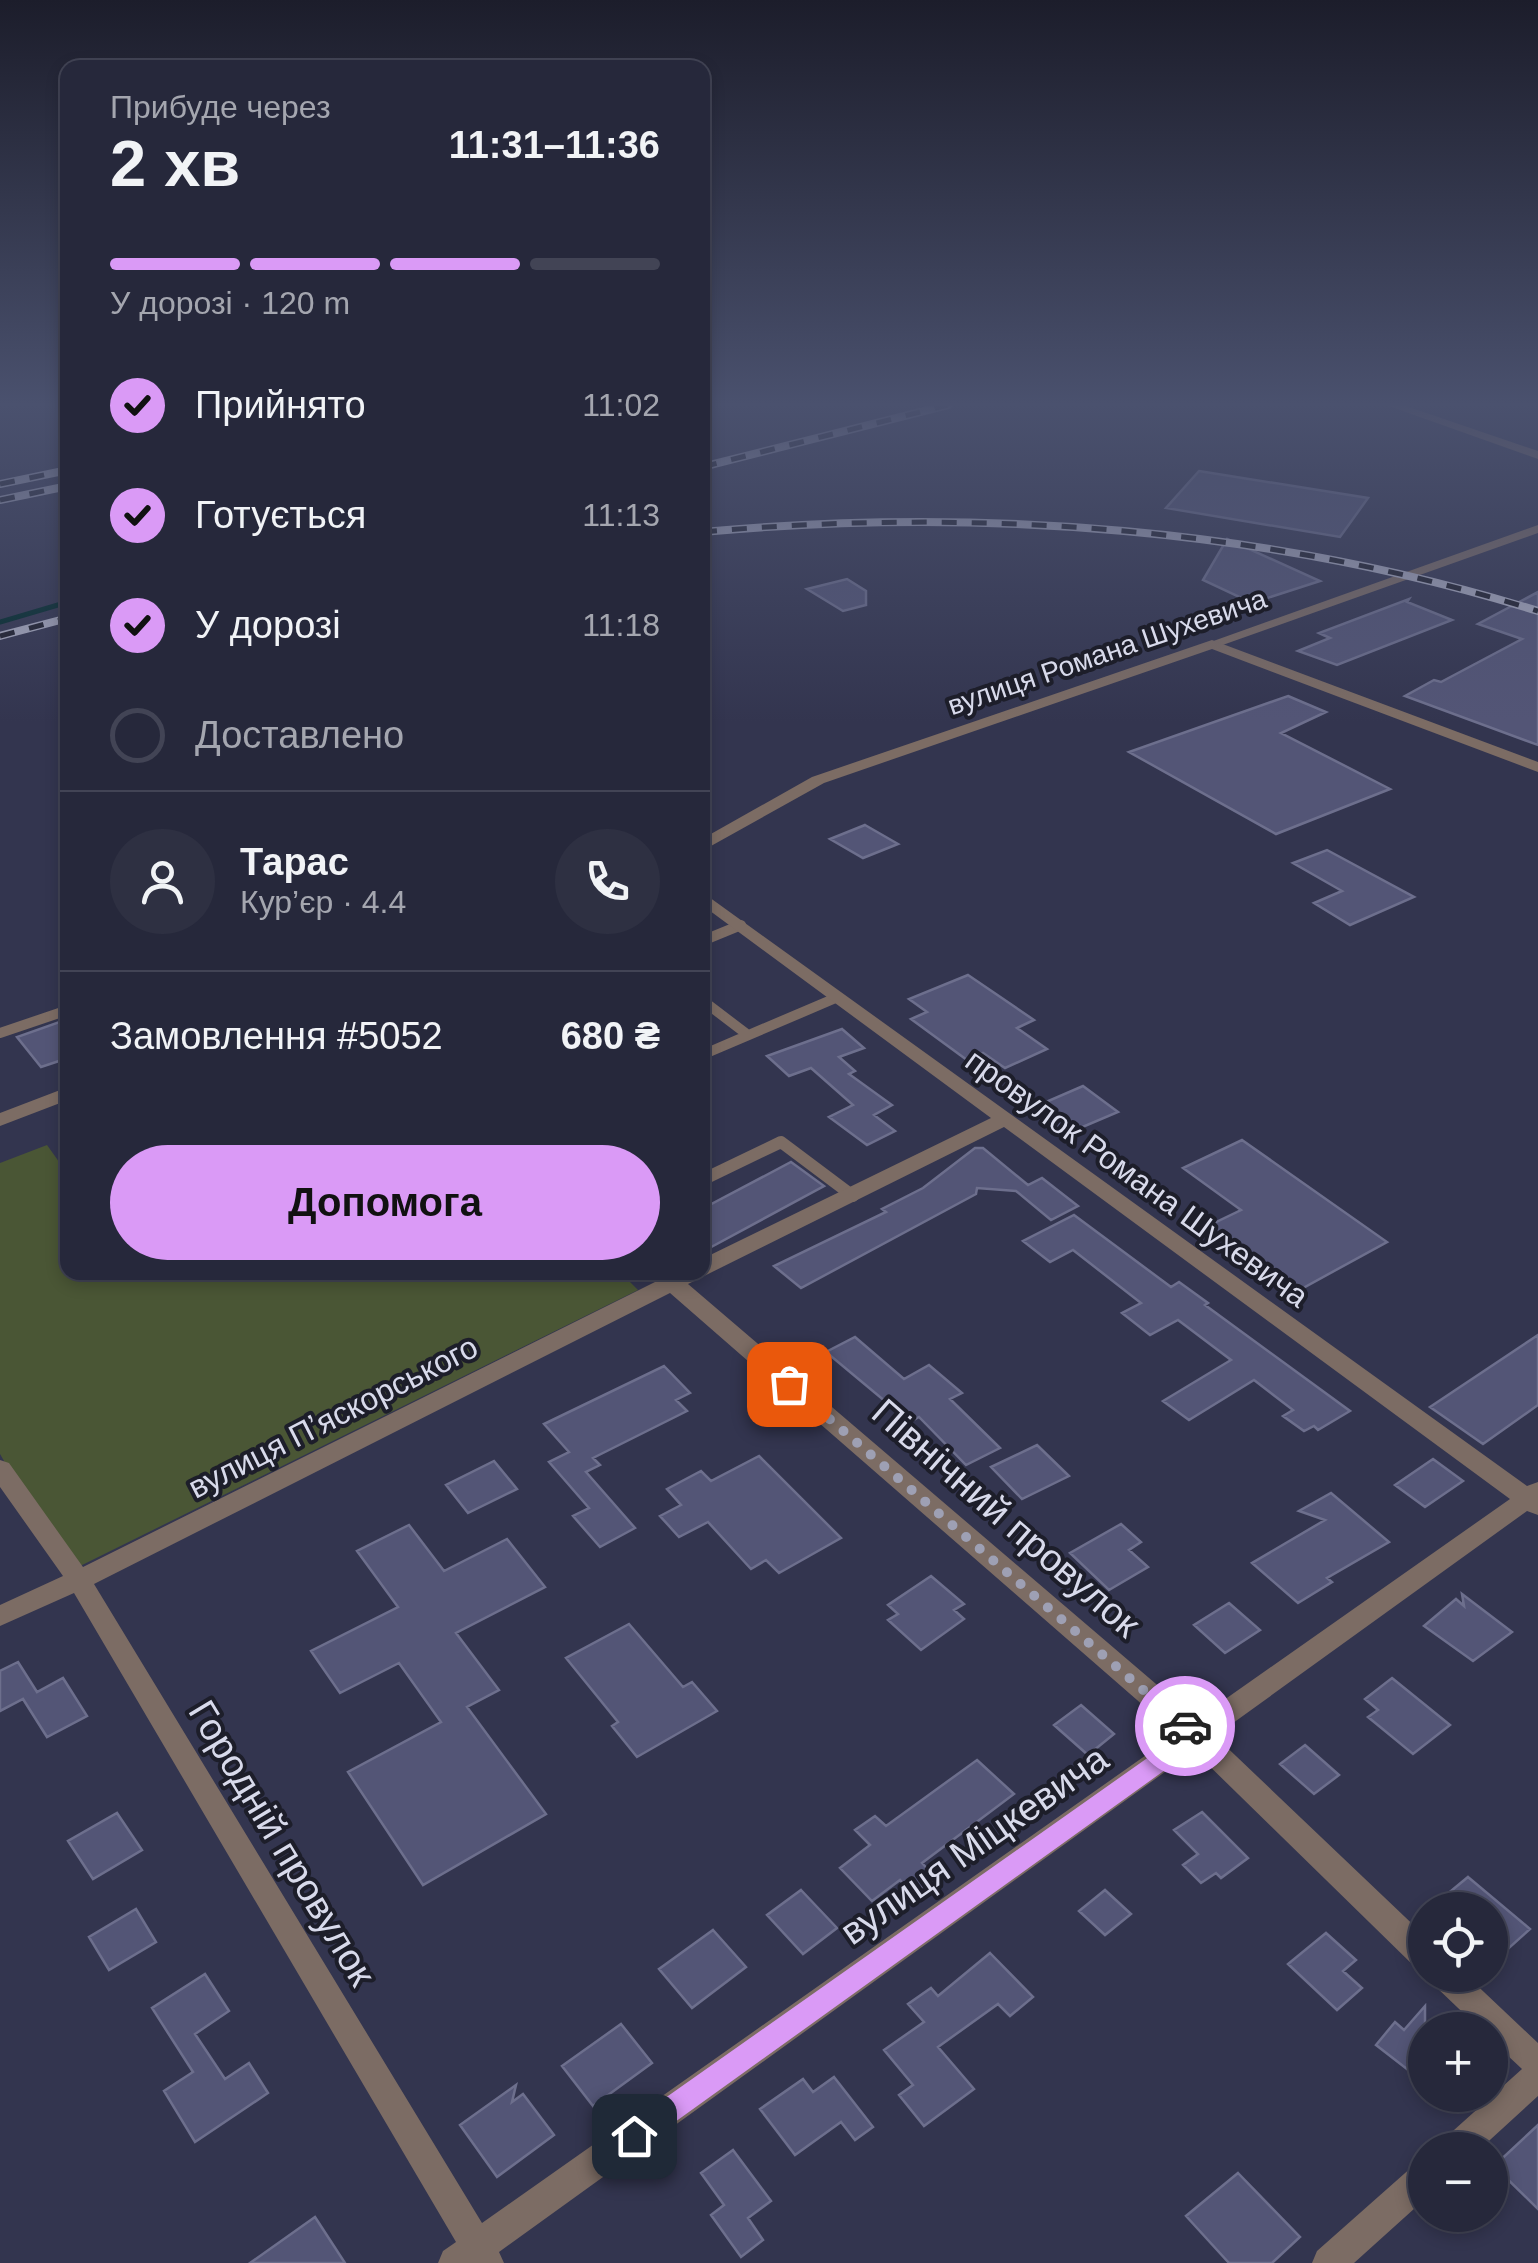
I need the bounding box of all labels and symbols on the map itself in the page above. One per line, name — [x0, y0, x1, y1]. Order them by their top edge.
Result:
street label: вулиця Романа Шухевича — [944, 583, 1271, 721]
street label: провулок Романа Шухевича — [959, 1042, 1315, 1314]
street label: вулиця Пʼяскорського — [182, 1328, 484, 1506]
pin — [747, 1342, 832, 1427]
street label: Північний провулок — [864, 1391, 1148, 1646]
courier — [1135, 1676, 1235, 1776]
street label: Городній провулок — [180, 1693, 384, 1993]
street label: вулиця Міцкевича — [832, 1737, 1116, 1953]
pin — [592, 2094, 677, 2179]

